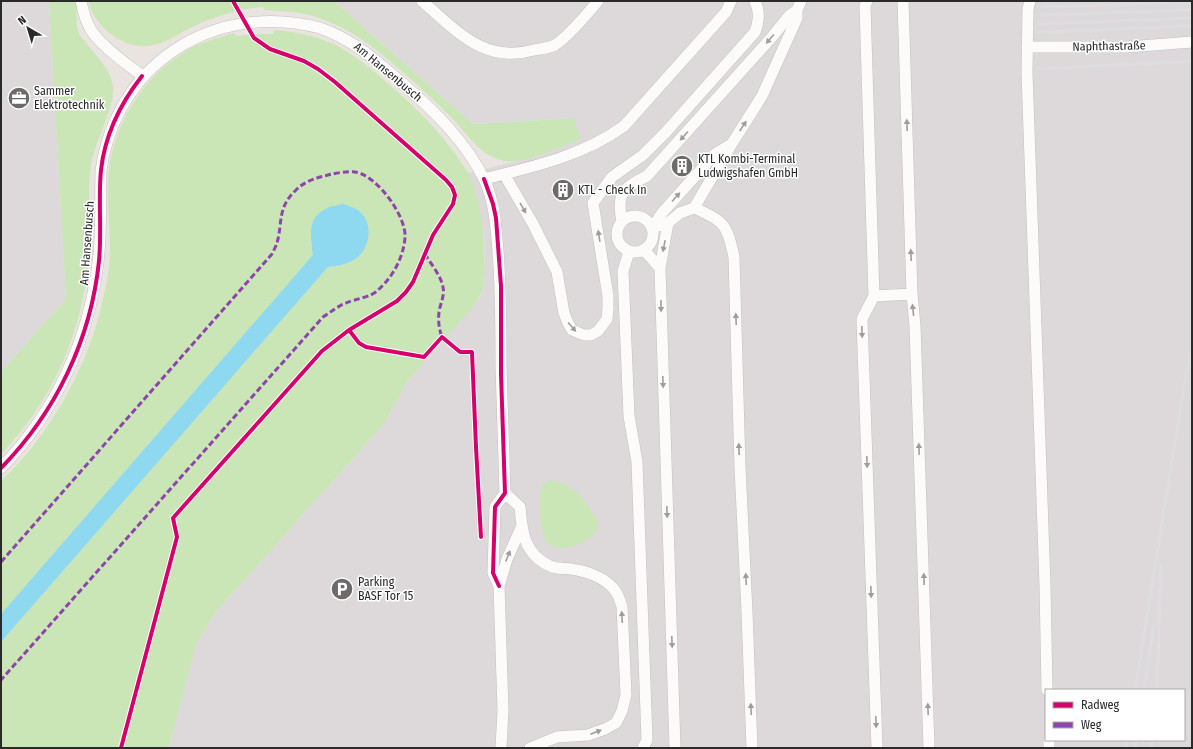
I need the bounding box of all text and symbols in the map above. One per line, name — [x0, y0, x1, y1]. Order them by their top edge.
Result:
north arrow — [8, 8, 48, 48]
text: N — [16, 13, 29, 28]
one-way arrow — [766, 33, 775, 44]
street label: Naphthastraße — [1072, 38, 1146, 54]
street label: Am Hansenbusch — [351, 39, 425, 105]
place label: Sammer Elektrotechnik — [34, 84, 105, 112]
office icon: Sammer Elektrotechnik — [6, 85, 32, 111]
one-way arrow — [904, 118, 910, 131]
one-way arrow — [739, 120, 746, 132]
one-way arrow — [680, 131, 689, 140]
place label: KTL Kombi-Terminal Ludwigshafen GmbH — [698, 152, 798, 180]
building icon: KTL Kombi-Terminal Ludwigshafen GmbH — [669, 153, 695, 179]
building icon: KTL - Check In — [550, 177, 576, 203]
place label: KTL - Check In — [578, 183, 647, 197]
one-way arrow — [671, 192, 680, 203]
street label: Am Hansenbusch — [77, 200, 97, 286]
one-way arrow — [520, 202, 527, 214]
one-way arrow — [596, 229, 602, 242]
one-way arrow — [661, 240, 667, 252]
one-way arrow — [908, 248, 914, 261]
one-way arrow — [657, 300, 664, 312]
one-way arrow — [910, 304, 917, 316]
one-way arrow — [732, 313, 739, 325]
one-way arrow — [567, 322, 576, 332]
one-way arrow — [859, 326, 865, 339]
one-way arrow — [659, 376, 666, 388]
one-way arrow — [916, 442, 922, 455]
one-way arrow — [736, 443, 743, 455]
one-way arrow — [863, 456, 870, 468]
one-way arrow — [664, 506, 670, 519]
one-way arrow — [506, 550, 512, 562]
one-way arrow — [742, 573, 749, 585]
one-way arrow — [920, 573, 927, 585]
place label: Parking BASF Tor 15 — [358, 575, 414, 603]
parking icon: Parking BASF Tor 15 — [329, 576, 355, 602]
one-way arrow — [868, 586, 874, 599]
one-way arrow — [619, 611, 626, 623]
one-way arrow — [668, 636, 675, 648]
legend — [1045, 689, 1185, 741]
text: Radweg — [1081, 698, 1120, 712]
one-way arrow — [925, 702, 931, 715]
one-way arrow — [747, 703, 754, 715]
one-way arrow — [872, 716, 879, 728]
text: Weg — [1081, 718, 1102, 732]
one-way arrow — [590, 729, 602, 735]

